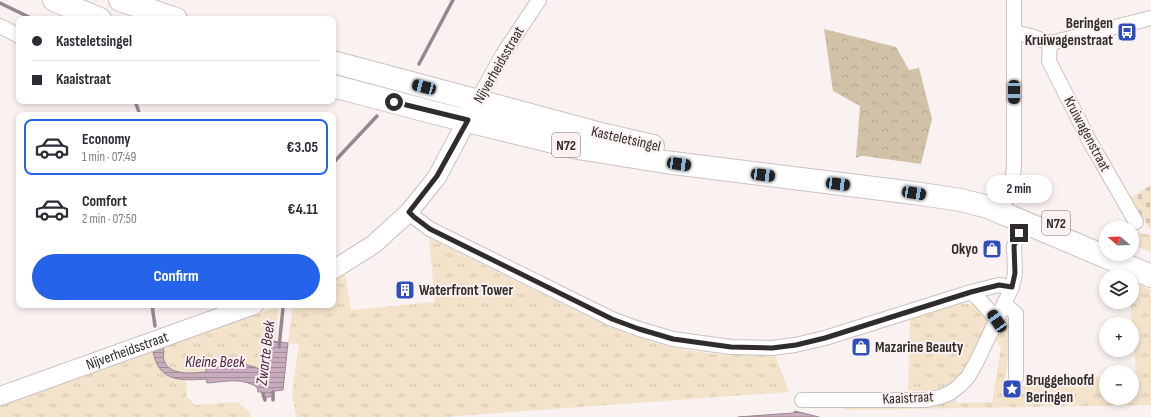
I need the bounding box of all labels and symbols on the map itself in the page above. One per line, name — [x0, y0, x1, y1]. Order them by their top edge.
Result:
place label: Beringen Kruiwagenstraat — [1025, 14, 1113, 50]
bus stop icon: Beringen Kruiwagenstraat — [1116, 21, 1138, 43]
street label: Nijverheidsstraat — [469, 23, 529, 107]
car — [411, 78, 437, 96]
car — [1008, 80, 1020, 104]
route start — [385, 93, 403, 111]
street label: Kruiwagenstraat — [1059, 93, 1115, 175]
street label: Kasteletsingel — [589, 122, 663, 156]
road number: N72 — [552, 133, 580, 157]
car — [666, 156, 692, 172]
car — [750, 168, 776, 182]
callout: 2 min — [986, 175, 1052, 203]
car — [825, 177, 851, 191]
car — [901, 185, 927, 201]
road number: N72 — [1042, 211, 1070, 235]
north arrow — [1099, 221, 1139, 261]
route end — [1010, 224, 1028, 242]
shop icon: Okyo — [981, 238, 1003, 260]
place label: Okyo — [951, 240, 978, 259]
building icon: Waterfront Tower — [394, 279, 416, 301]
place label: Waterfront Tower — [419, 281, 514, 300]
car — [985, 308, 1009, 334]
water label: Zwarte Beek — [252, 318, 280, 387]
street label: Nijverheidsstraat — [83, 327, 171, 374]
shop icon: Mazarine Beauty — [850, 336, 872, 358]
place label: Mazarine Beauty — [875, 338, 964, 357]
water label: Kleine Beek — [185, 353, 246, 372]
place label: Bruggehoofd Beringen — [1026, 371, 1094, 407]
place icon: Bruggehoofd Beringen — [1001, 378, 1023, 400]
street label: Kaaistraat — [882, 387, 934, 409]

